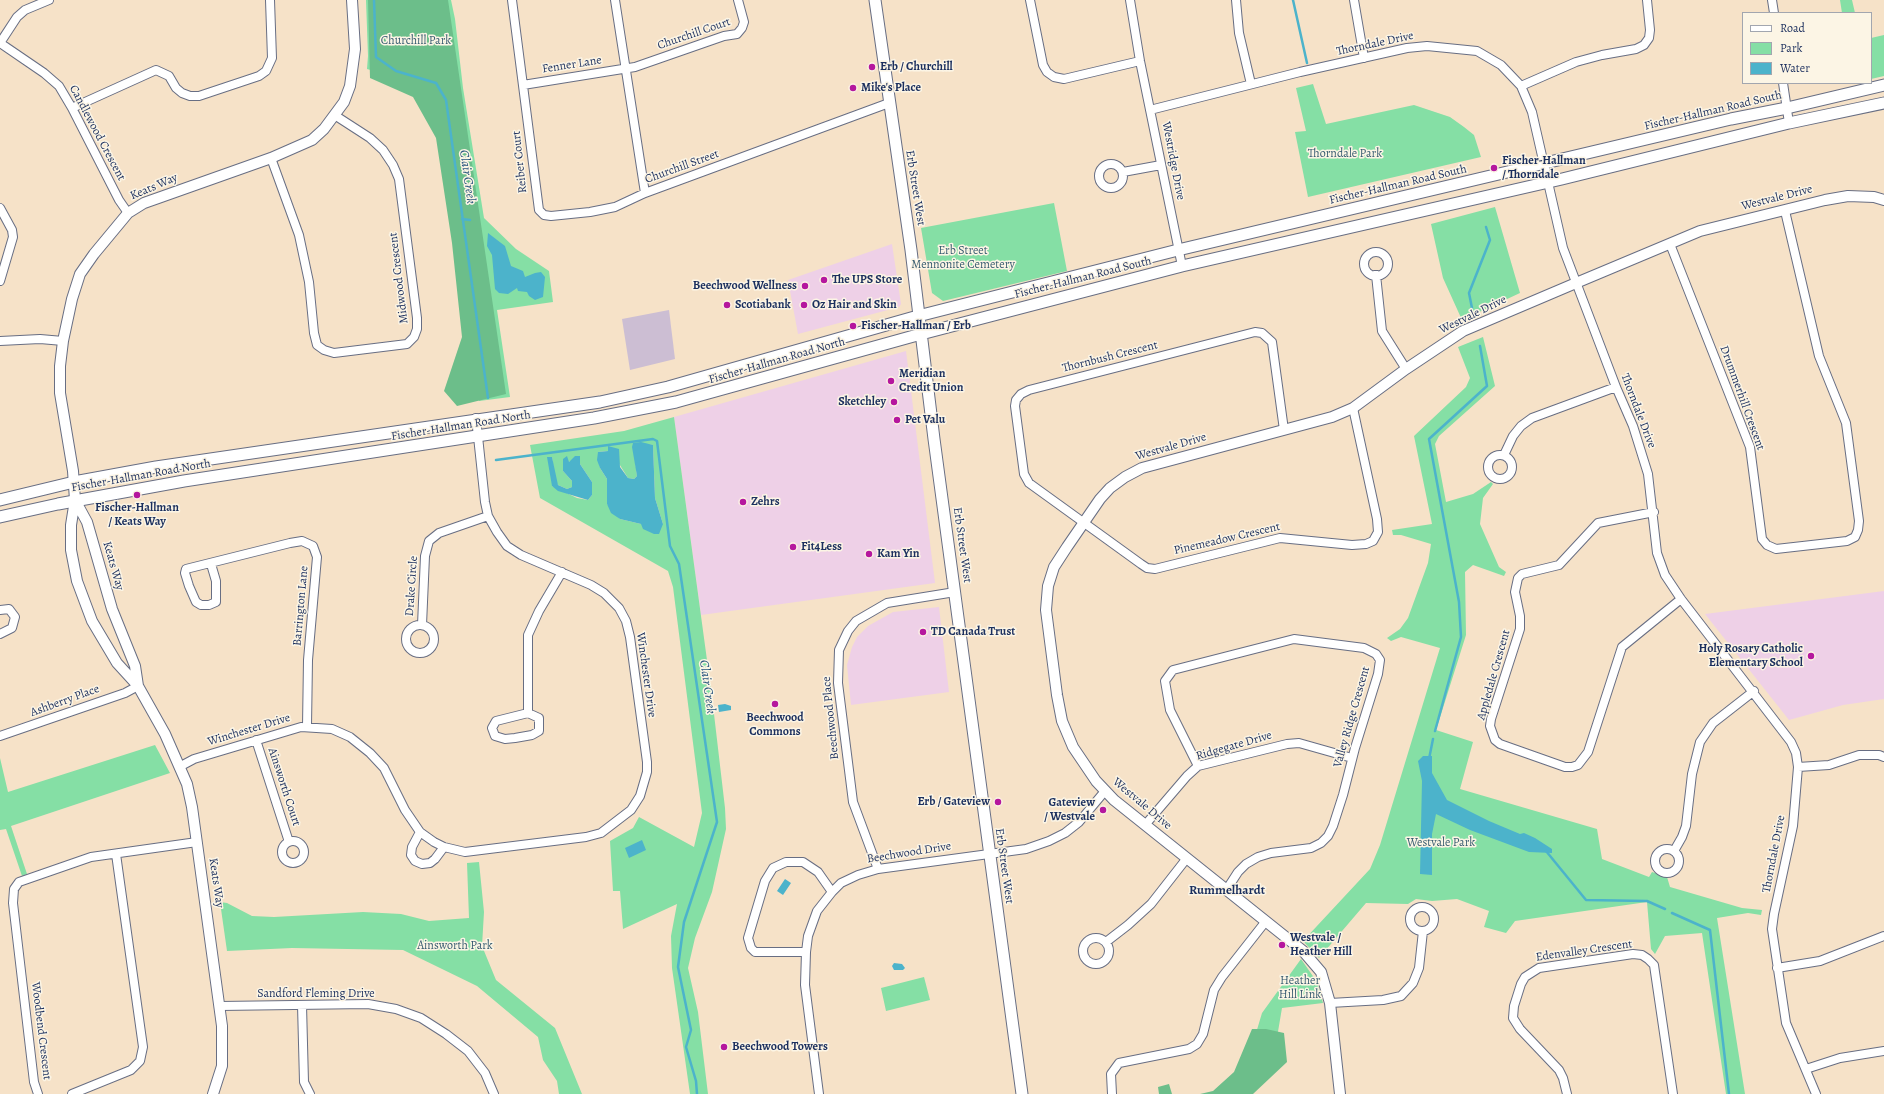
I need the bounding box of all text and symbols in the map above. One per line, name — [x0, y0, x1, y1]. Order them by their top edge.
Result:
legend — [1742, 12, 1872, 84]
street label: Churchill Court — [656, 15, 732, 53]
text: Road — [1780, 20, 1805, 36]
street label: Thorndale Drive — [1335, 29, 1415, 59]
park label: Churchill Park — [381, 34, 451, 48]
text: Park — [1780, 40, 1803, 56]
street label: Fenner Lane — [541, 53, 603, 77]
place label: Erb / Churchill — [880, 60, 953, 74]
text: Water — [1780, 60, 1810, 76]
marker: Erb / Churchill — [867, 62, 877, 72]
place label: Mike's Place — [861, 81, 921, 95]
street label: Candlewood Crescent — [66, 83, 128, 183]
marker: Mike's Place — [848, 83, 858, 93]
street label: Fischer-Hallman Road South — [1643, 88, 1783, 134]
street label: Westridge Drive — [1158, 121, 1188, 201]
street label: Reiber Court — [510, 130, 530, 194]
street label: Churchill Street — [643, 147, 721, 187]
park label: Thorndale Park — [1308, 147, 1382, 161]
water label: Clair Creek — [456, 149, 478, 205]
street label: Erb Street West — [902, 149, 928, 227]
place label: Fischer-Hallman / Thorndale — [1502, 154, 1586, 182]
street label: Fischer-Hallman Road South — [1328, 162, 1468, 208]
marker: Fischer-Hallman / Thorndale — [1489, 163, 1499, 173]
street label: Keats Way — [128, 171, 180, 203]
street label: Westvale Drive — [1740, 182, 1814, 214]
street label: Midwood Crescent — [386, 232, 412, 324]
park label: Erb Street Mennonite Cemetery — [911, 244, 1015, 272]
street label: Fischer-Hallman Road South — [1013, 254, 1153, 302]
place label: The UPS Store — [832, 273, 902, 287]
marker: The UPS Store — [819, 275, 829, 285]
place label: Beechwood Wellness — [693, 279, 797, 293]
marker: Beechwood Wellness — [800, 281, 810, 291]
street label: Westvale Drive — [1437, 293, 1509, 337]
place label: Scotiabank — [735, 298, 791, 312]
place label: Oz Hair and Skin — [812, 298, 897, 312]
marker: Scotiabank — [722, 300, 732, 310]
marker: Oz Hair and Skin — [799, 300, 809, 310]
place label: Fischer-Hallman / Erb — [861, 319, 971, 333]
marker: Fischer-Hallman / Erb — [848, 321, 858, 331]
street label: Fischer-Hallman Road North — [707, 335, 847, 387]
street label: Thornbush Crescent — [1061, 338, 1159, 376]
street label: Drummerhill Crescent — [1716, 344, 1768, 452]
place label: Meridian Credit Union — [899, 367, 963, 395]
street label: Thorndale Drive — [1617, 372, 1659, 450]
marker: Meridian Credit Union — [886, 376, 896, 386]
place label: Sketchley — [838, 395, 886, 409]
marker: Sketchley — [889, 397, 899, 407]
street label: Fischer-Hallman Road North — [390, 408, 532, 444]
place label: Pet Valu — [905, 413, 945, 427]
marker: Pet Valu — [892, 415, 902, 425]
street label: Westvale Drive — [1134, 430, 1208, 464]
street label: Fischer-Hallman Road North — [70, 457, 212, 495]
marker: Fischer-Hallman / Keats Way — [132, 490, 142, 500]
place label: Zehrs — [751, 495, 780, 509]
marker: Zehrs — [738, 497, 748, 507]
place label: Fischer-Hallman / Keats Way — [95, 501, 179, 529]
street label: Erb Street West — [950, 506, 974, 584]
street label: Pinemeadow Crescent — [1172, 520, 1282, 558]
street label: Keats Way — [99, 540, 127, 592]
place label: Fit4Less — [801, 540, 842, 554]
marker: Fit4Less — [788, 542, 798, 552]
place label: Kam Yin — [877, 547, 919, 561]
marker: Kam Yin — [864, 549, 874, 559]
street label: Drake Circle — [403, 555, 421, 617]
street label: Barrington Lane — [290, 565, 312, 647]
place label: TD Canada Trust — [931, 625, 1015, 639]
marker: TD Canada Trust — [918, 627, 928, 637]
street label: Appledale Crescent — [1474, 628, 1514, 722]
street label: Winchester Drive — [633, 632, 659, 718]
place label: Holy Rosary Catholic Elementary School — [1699, 642, 1803, 670]
marker: Holy Rosary Catholic Elementary School — [1806, 651, 1816, 661]
water label: Clair Creek — [696, 659, 718, 715]
street label: Valley Ridge Crescent — [1331, 665, 1373, 769]
street label: Beechwood Place — [819, 676, 843, 760]
street label: Ashberry Place — [29, 682, 101, 720]
marker: Beechwood Commons — [770, 699, 780, 709]
street label: Winchester Drive — [206, 711, 292, 749]
place label: Beechwood Commons — [746, 711, 804, 739]
street label: Ridgegate Drive — [1194, 728, 1274, 764]
street label: Ainsworth Court — [265, 746, 303, 828]
street label: Westvale Drive — [1109, 775, 1175, 833]
place label: Erb / Gateview — [917, 795, 990, 809]
place label: Gateview / Westvale — [1044, 796, 1095, 824]
marker: Erb / Gateview — [993, 797, 1003, 807]
marker: Gateview / Westvale — [1098, 805, 1108, 815]
street label: Thorndale Drive — [1759, 814, 1789, 894]
street label: Erb Street West — [992, 827, 1016, 905]
park label: Westvale Park — [1407, 836, 1475, 850]
street label: Beechwood Drive — [866, 839, 952, 867]
street label: Keats Way — [205, 857, 227, 909]
district label: Rummelhardt — [1189, 883, 1265, 899]
place label: Westvale / Heather Hill — [1290, 931, 1352, 959]
street label: Edenvalley Crescent — [1535, 937, 1633, 965]
park label: Ainsworth Park — [417, 939, 493, 953]
marker: Westvale / Heather Hill — [1277, 940, 1287, 950]
park label: Heather Hill Link — [1279, 974, 1321, 1002]
street label: Woodbend Crescent — [28, 981, 54, 1081]
street label: Sandford Fleming Drive — [257, 987, 375, 1001]
place label: Beechwood Towers — [732, 1040, 828, 1054]
marker: Beechwood Towers — [719, 1042, 729, 1052]

